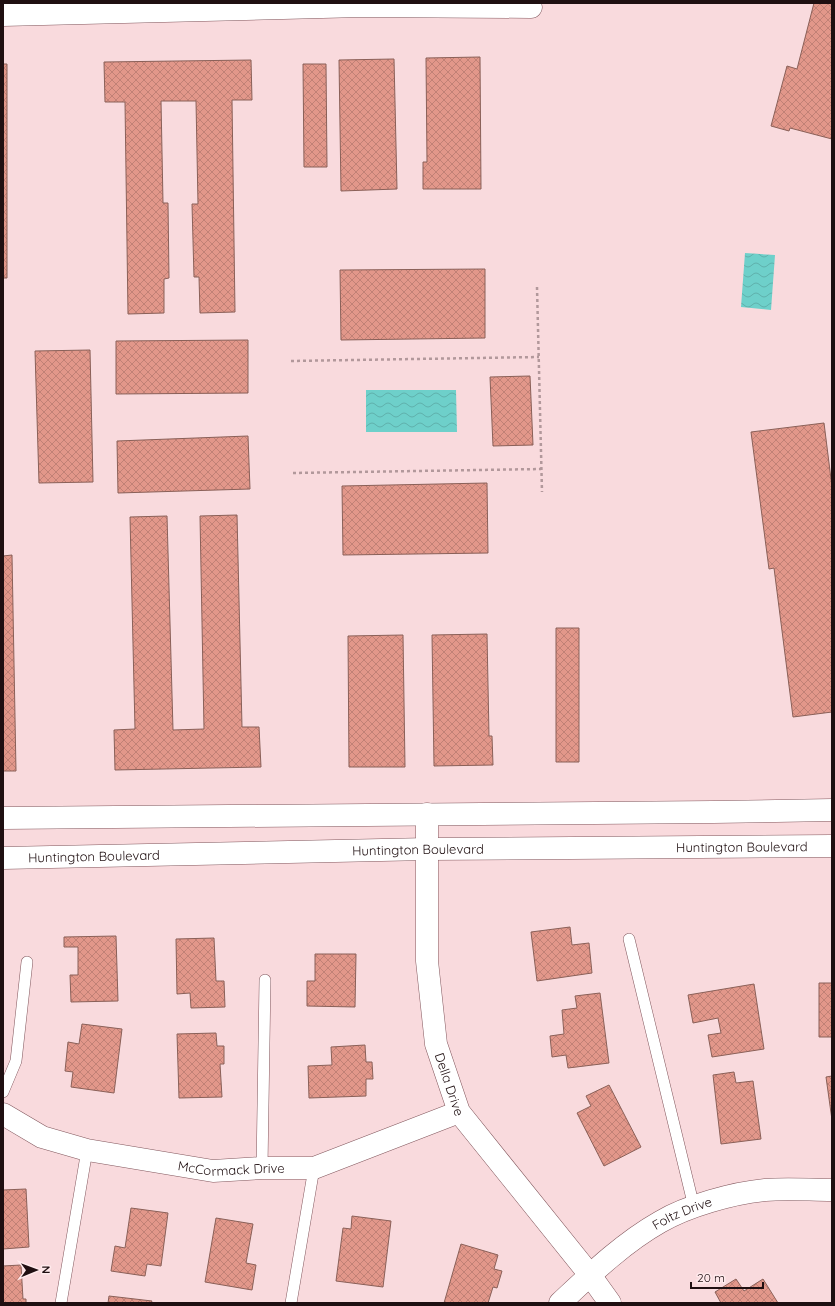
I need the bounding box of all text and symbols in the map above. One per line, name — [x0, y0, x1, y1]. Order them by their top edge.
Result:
street label: Huntington Boulevard — [676, 838, 808, 855]
street label: Huntington Boulevard — [352, 841, 484, 859]
street label: Huntington Boulevard — [28, 847, 160, 865]
street label: Della Drive — [432, 1051, 468, 1118]
street label: McCormack Drive — [177, 1157, 285, 1179]
street label: Foltz Drive — [649, 1193, 714, 1233]
north arrow — [16, 1250, 56, 1290]
scale bar — [691, 1264, 763, 1290]
text: N — [39, 1266, 53, 1274]
text: 20 m — [697, 1270, 725, 1285]

